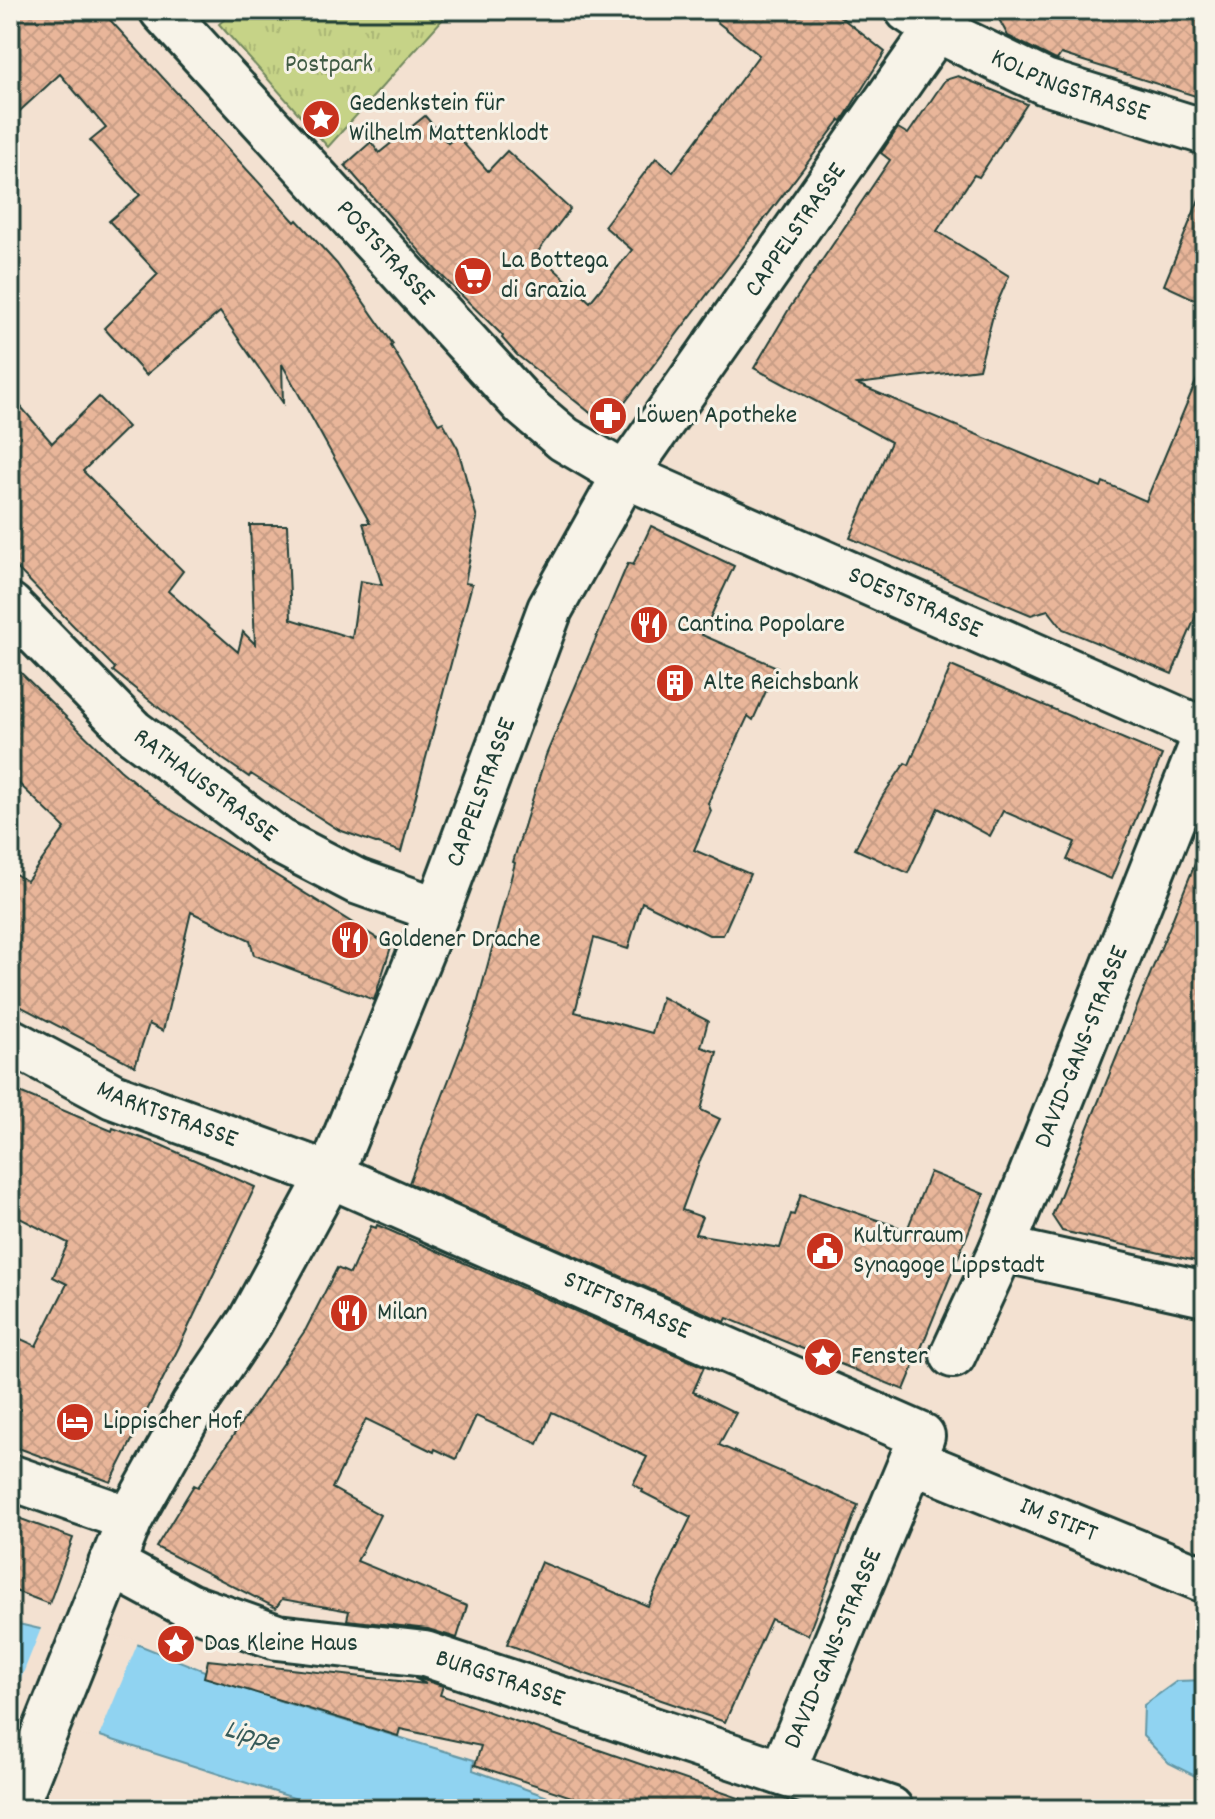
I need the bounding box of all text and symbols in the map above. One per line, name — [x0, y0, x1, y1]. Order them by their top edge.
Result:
street label: KOLPINGSTRASSE — [984, 40, 1154, 132]
park label: Postpark — [285, 47, 373, 84]
place label: Gedenkstein für Wilhelm Mattenklodt — [349, 86, 549, 153]
place icon: Gedenkstein für Wilhelm Mattenklodt — [300, 98, 342, 140]
street label: CAPPELSTRASSE — [736, 155, 856, 305]
street label: POSTSTRASSE — [327, 192, 443, 315]
place label: La Bottega di Grazia — [501, 243, 609, 310]
supermarket icon: La Bottega di Grazia — [452, 255, 494, 297]
pharmacy icon: Löwen Apotheke — [587, 395, 629, 437]
place label: Löwen Apotheke — [636, 398, 797, 435]
street label: SOESTSTRASSE — [842, 557, 988, 649]
restaurant icon: Cantina Popolare — [628, 604, 670, 646]
place label: Cantina Popolare — [677, 607, 845, 644]
building icon: Alte Reichsbank — [654, 662, 696, 704]
place label: Alte Reichsbank — [703, 665, 859, 702]
street label: CAPPELSTRASSE — [437, 713, 526, 872]
street label: RATHAUSSTRASSE — [125, 719, 285, 852]
restaurant icon: Goldener Drache — [329, 919, 371, 961]
place label: Goldener Drache — [378, 922, 541, 959]
street label: DAVID-GANS-STRASSE — [1025, 940, 1139, 1154]
street label: MARKTSTRASSE — [89, 1072, 243, 1158]
place label: Kulturraum Synagoge Lippstadt — [853, 1218, 1045, 1285]
public building icon: Kulturraum Synagoge Lippstadt — [804, 1230, 846, 1272]
street label: STIFTSTRASSE — [557, 1262, 696, 1350]
restaurant icon: Milan — [328, 1292, 370, 1334]
place label: Milan — [377, 1295, 427, 1332]
place icon: Fenster — [802, 1336, 844, 1378]
place label: Fenster — [851, 1339, 928, 1376]
hotel icon: Lippischer Hof — [54, 1401, 96, 1443]
place label: Lippischer Hof — [103, 1404, 242, 1441]
street label: IM STIFT — [1014, 1488, 1104, 1553]
street label: DAVID-GANS-STRASSE — [775, 1543, 893, 1755]
place icon: Das Kleine Haus — [155, 1623, 197, 1665]
place label: Das Kleine Haus — [204, 1626, 358, 1663]
street label: BURGSTRASSE — [431, 1640, 570, 1718]
water label: Lippe — [219, 1711, 284, 1765]

